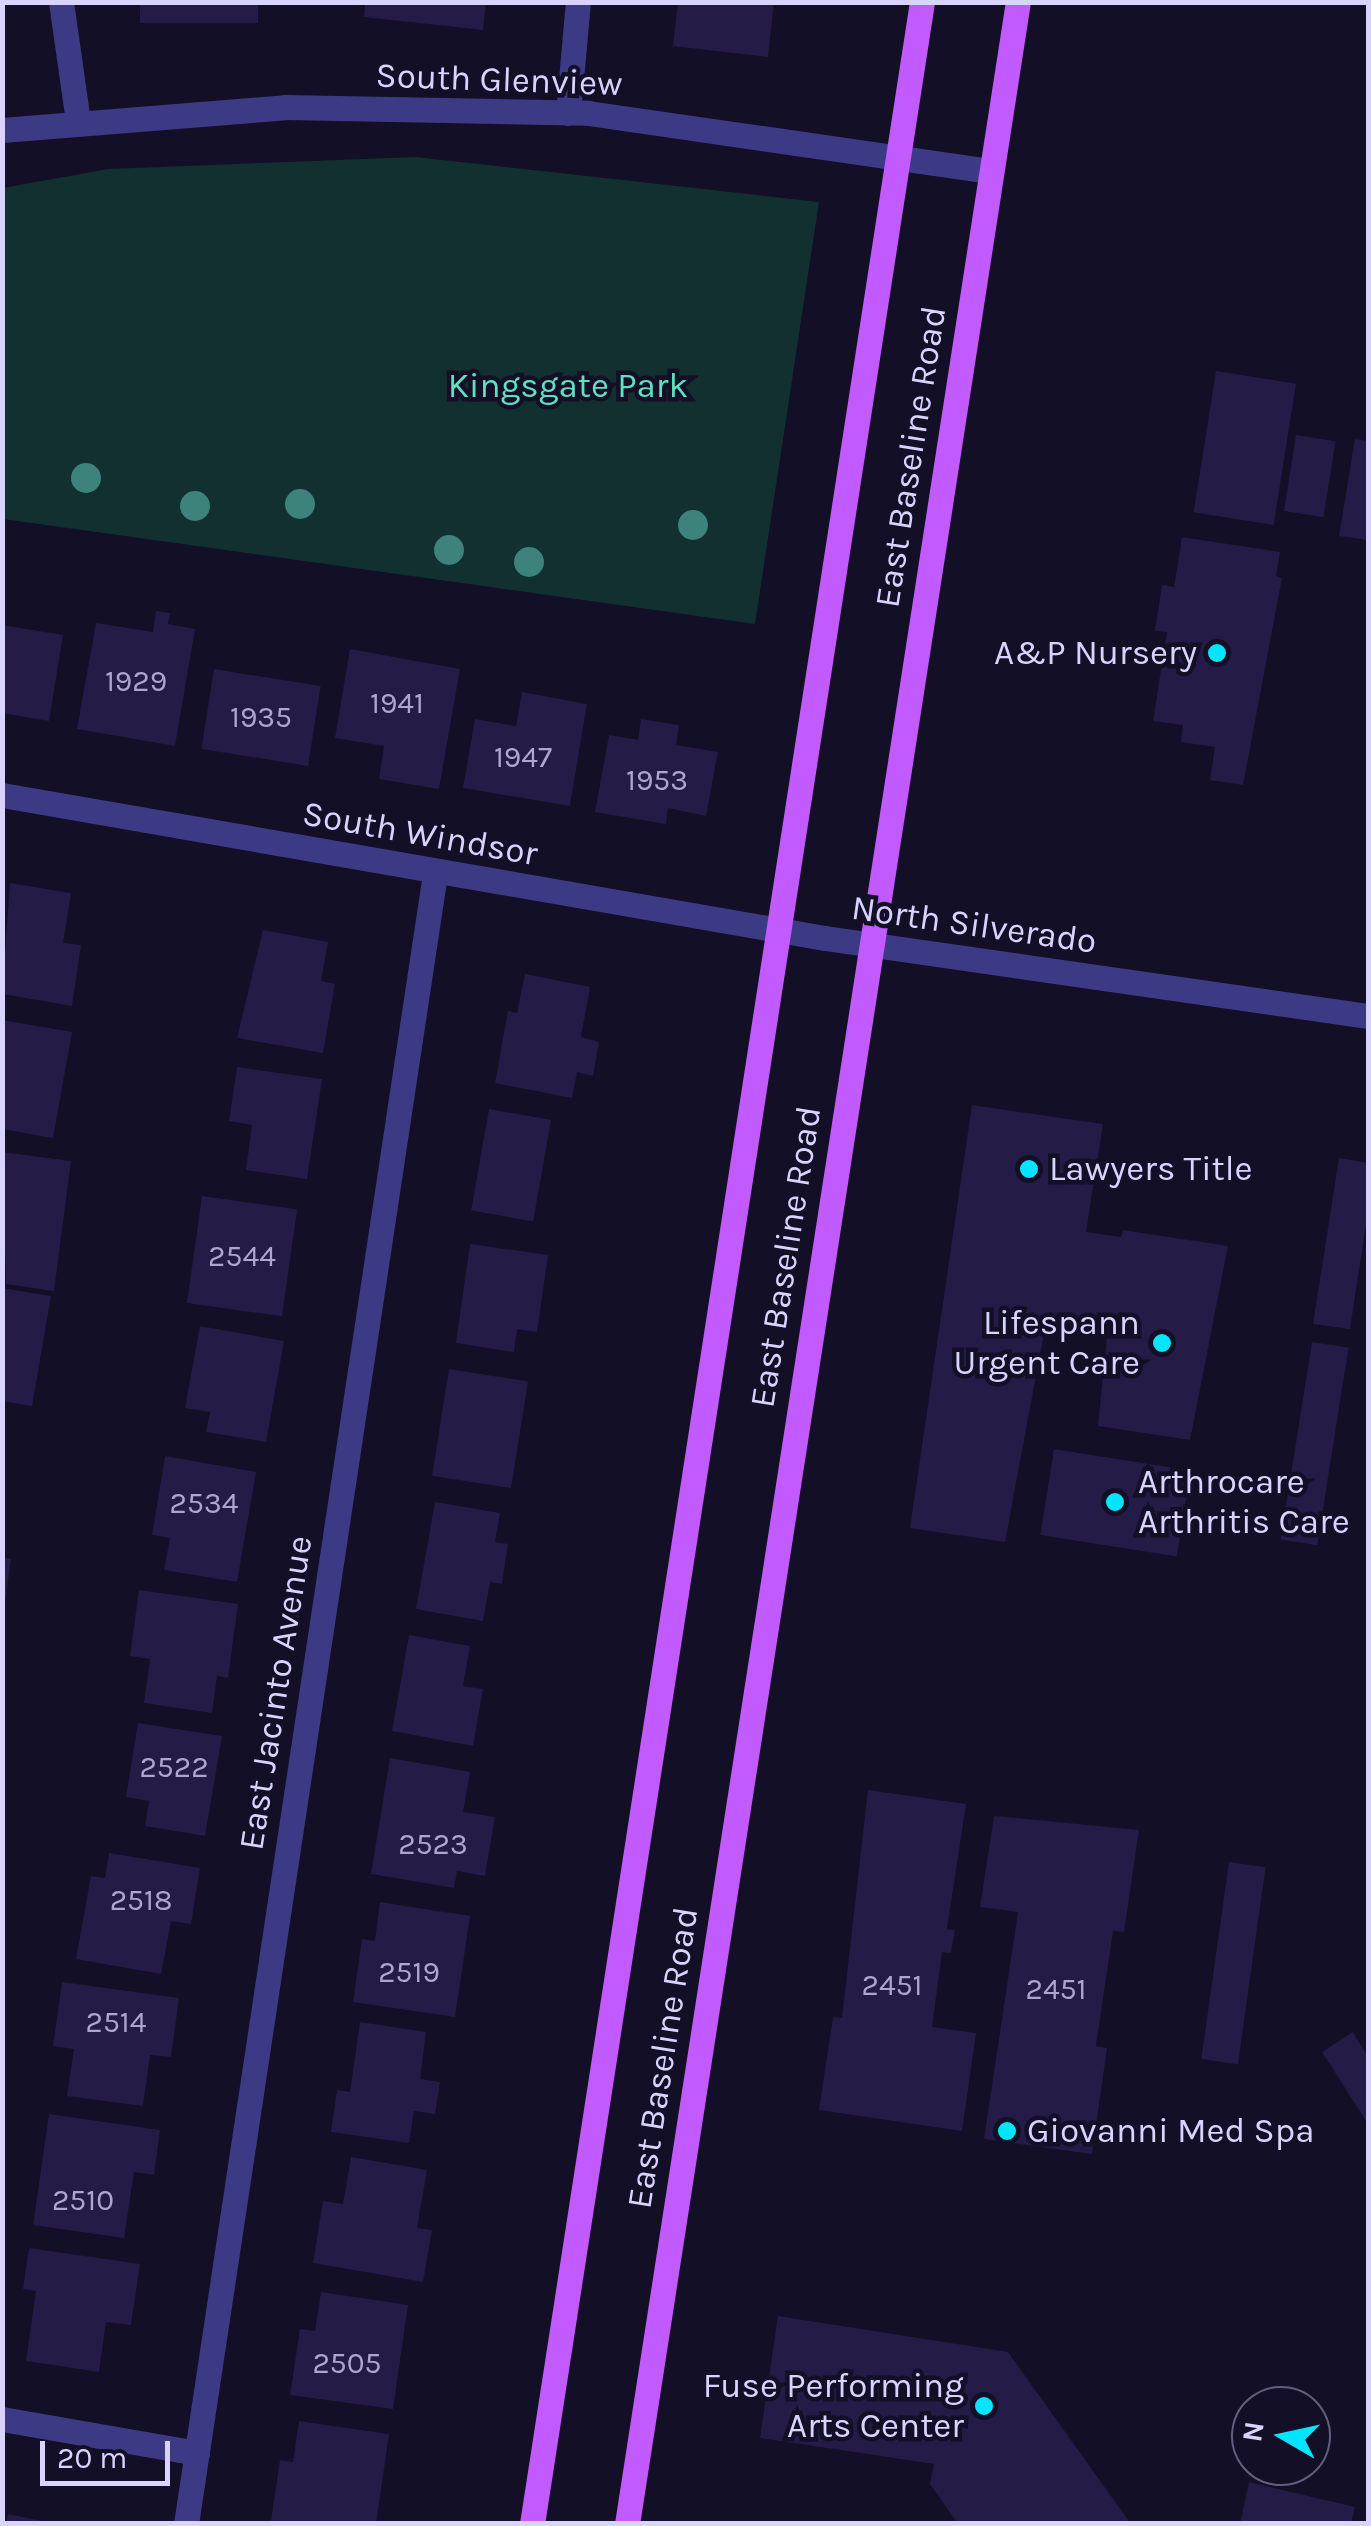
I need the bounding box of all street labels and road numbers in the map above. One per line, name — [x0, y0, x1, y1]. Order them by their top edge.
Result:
street label: South Glenview — [375, 55, 623, 105]
street label: East Baseline Road — [866, 303, 956, 611]
street label: South Windsor — [299, 793, 541, 875]
street label: North Silverado — [849, 887, 1099, 963]
street label: East Baseline Road — [741, 1103, 831, 1411]
street label: East Jacinto Avenue — [230, 1533, 322, 1853]
street label: East Baseline Road — [618, 1904, 708, 2212]

